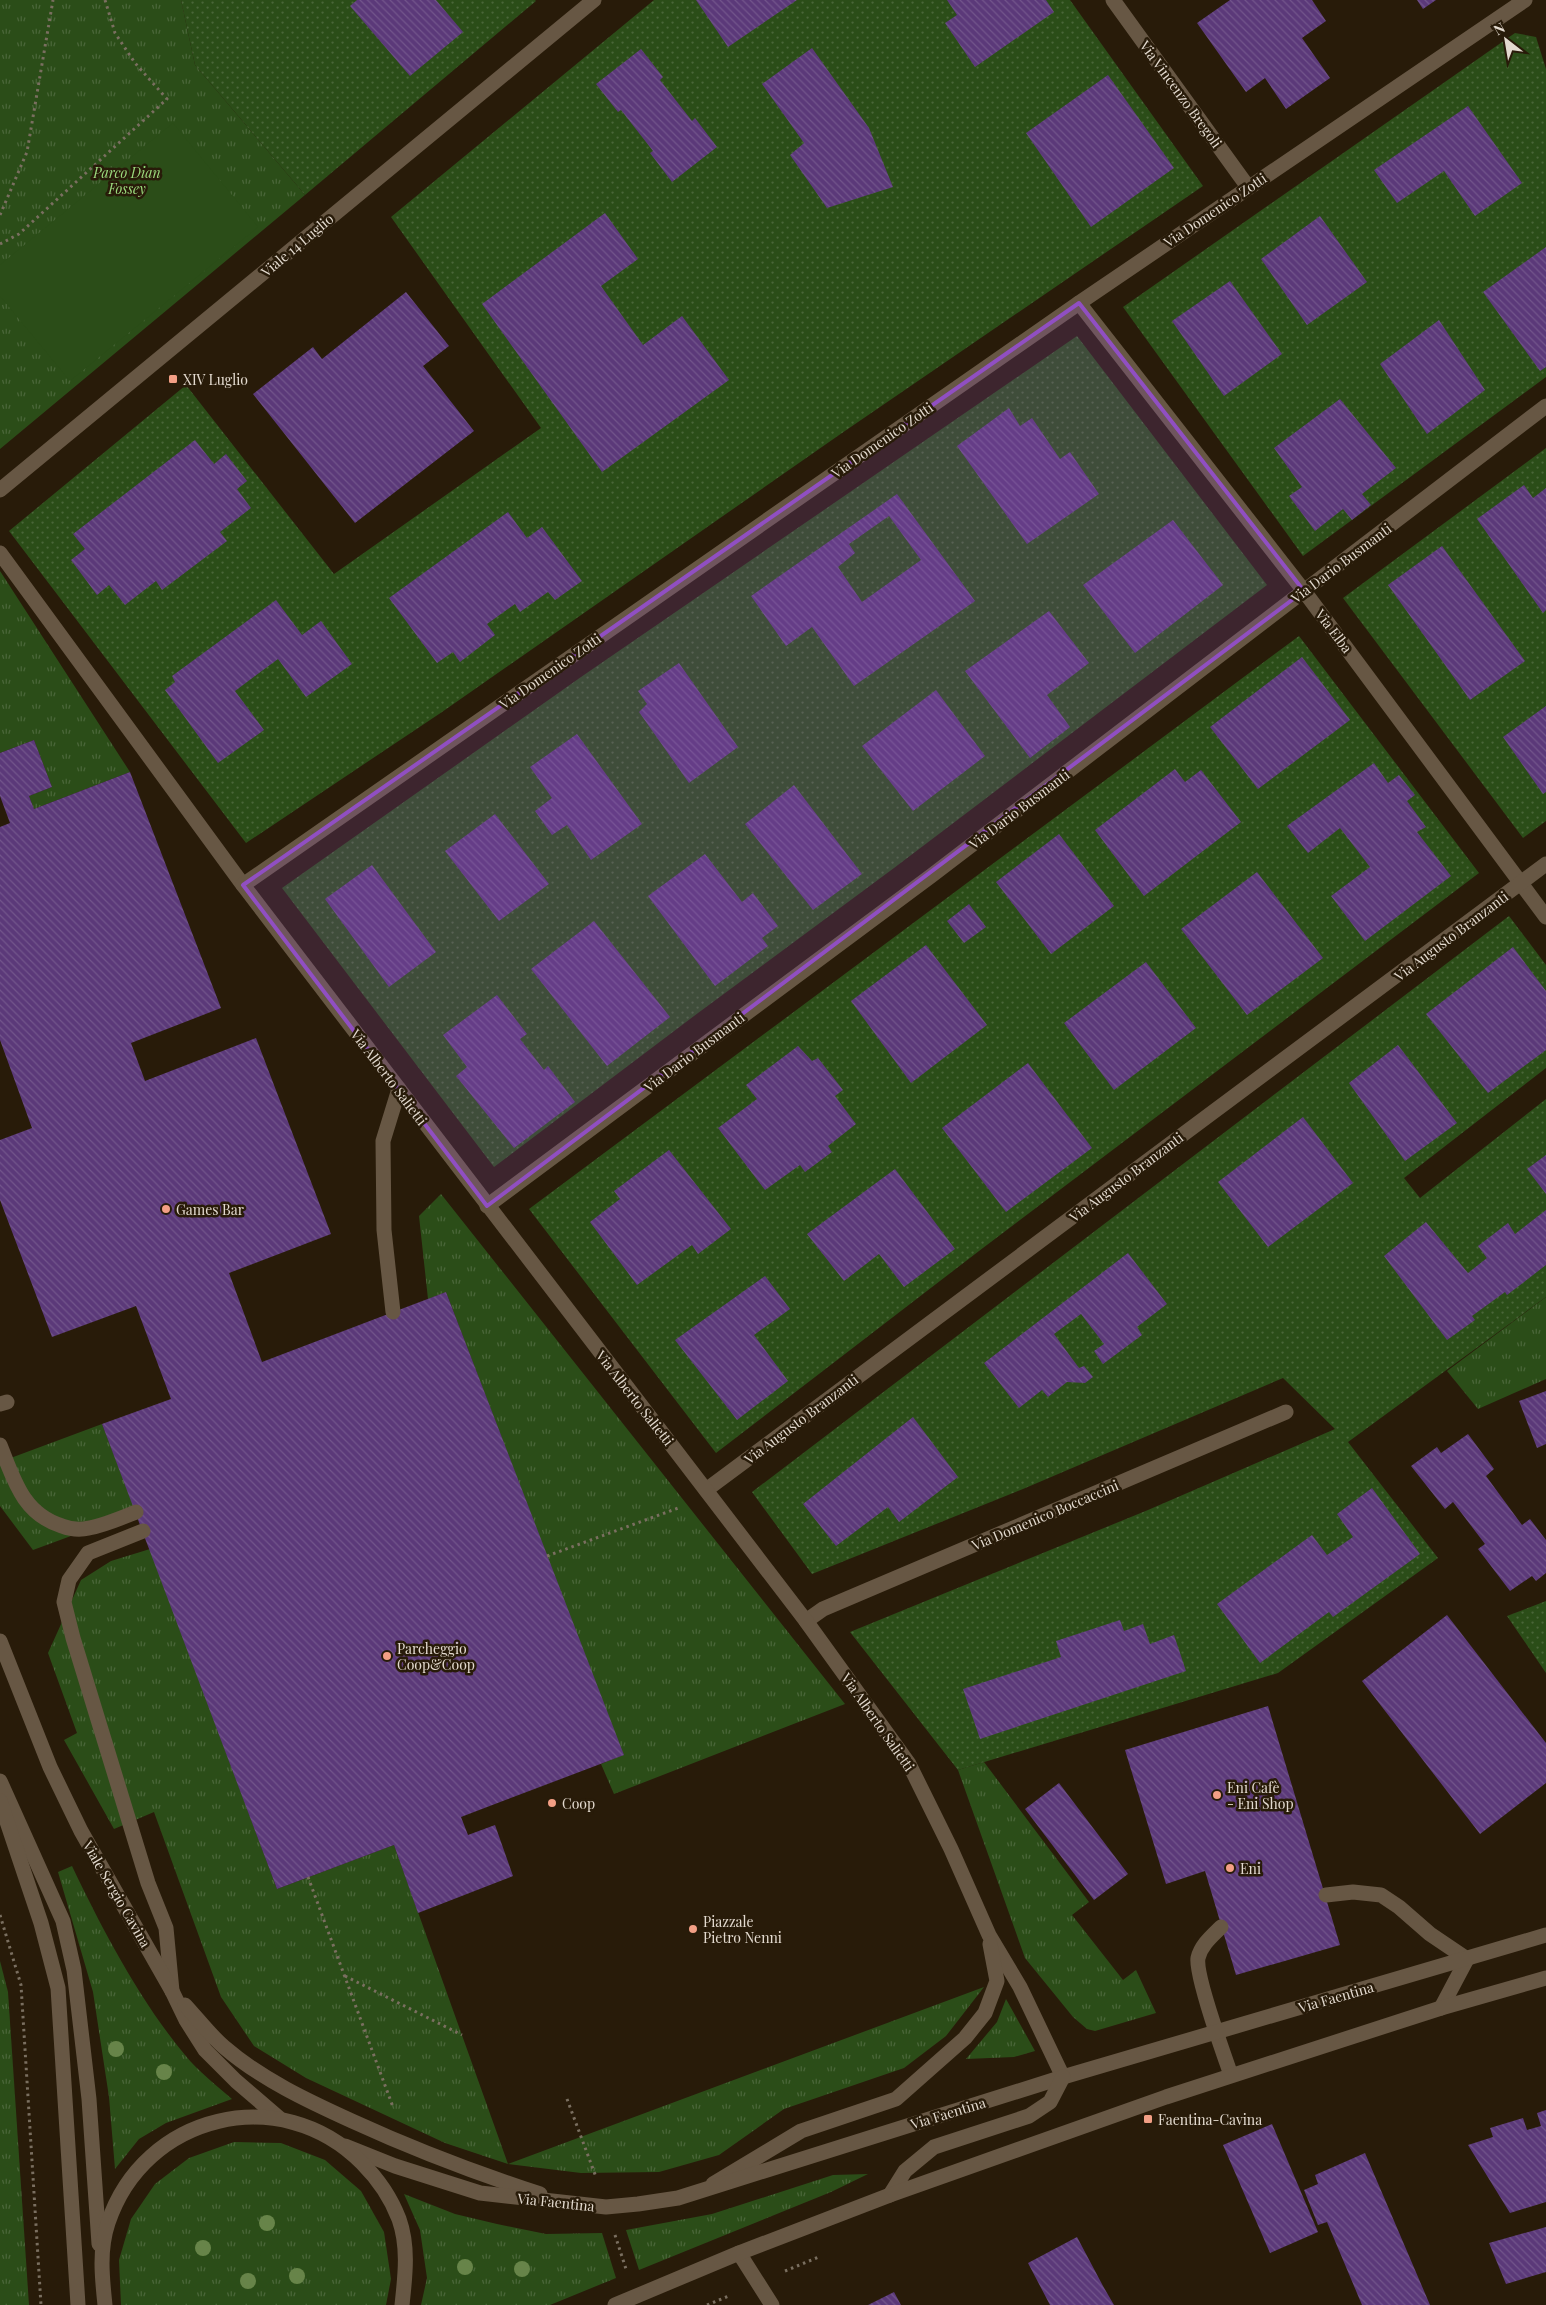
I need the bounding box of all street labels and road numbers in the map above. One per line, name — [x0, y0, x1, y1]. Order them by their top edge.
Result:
street label: Via Vincenzo Bregoli — [1135, 36, 1226, 151]
street label: Via Domenico Zotti — [1159, 169, 1270, 252]
street label: Viale 14 Luglio — [256, 209, 337, 282]
street label: Via Domenico Zotti — [827, 398, 937, 483]
street label: Via Dario Busmanti — [1286, 519, 1395, 608]
street label: Via Elba — [1311, 604, 1357, 657]
street label: Via Domenico Zotti — [495, 629, 605, 714]
street label: Via Dario Busmanti — [964, 765, 1073, 854]
street label: Via Augusto Branzanti — [1389, 887, 1512, 986]
street label: Via Dario Busmanti — [639, 1008, 748, 1097]
street label: Via Alberto Salietti — [346, 1024, 431, 1129]
street label: Via Augusto Branzanti — [1064, 1128, 1187, 1227]
street label: Via Alberto Salietti — [591, 1346, 678, 1449]
street label: Via Augusto Branzanti — [739, 1370, 862, 1469]
street label: Via Domenico Boccaccini — [968, 1475, 1121, 1555]
street label: Via Alberto Salietti — [836, 1668, 919, 1775]
street label: Viale Sergio Cavina — [78, 1836, 155, 1951]
street label: Via Faentina — [1295, 1977, 1376, 2017]
street label: Via Faentina — [907, 2093, 988, 2134]
street label: Via Faentina — [516, 2188, 595, 2215]

